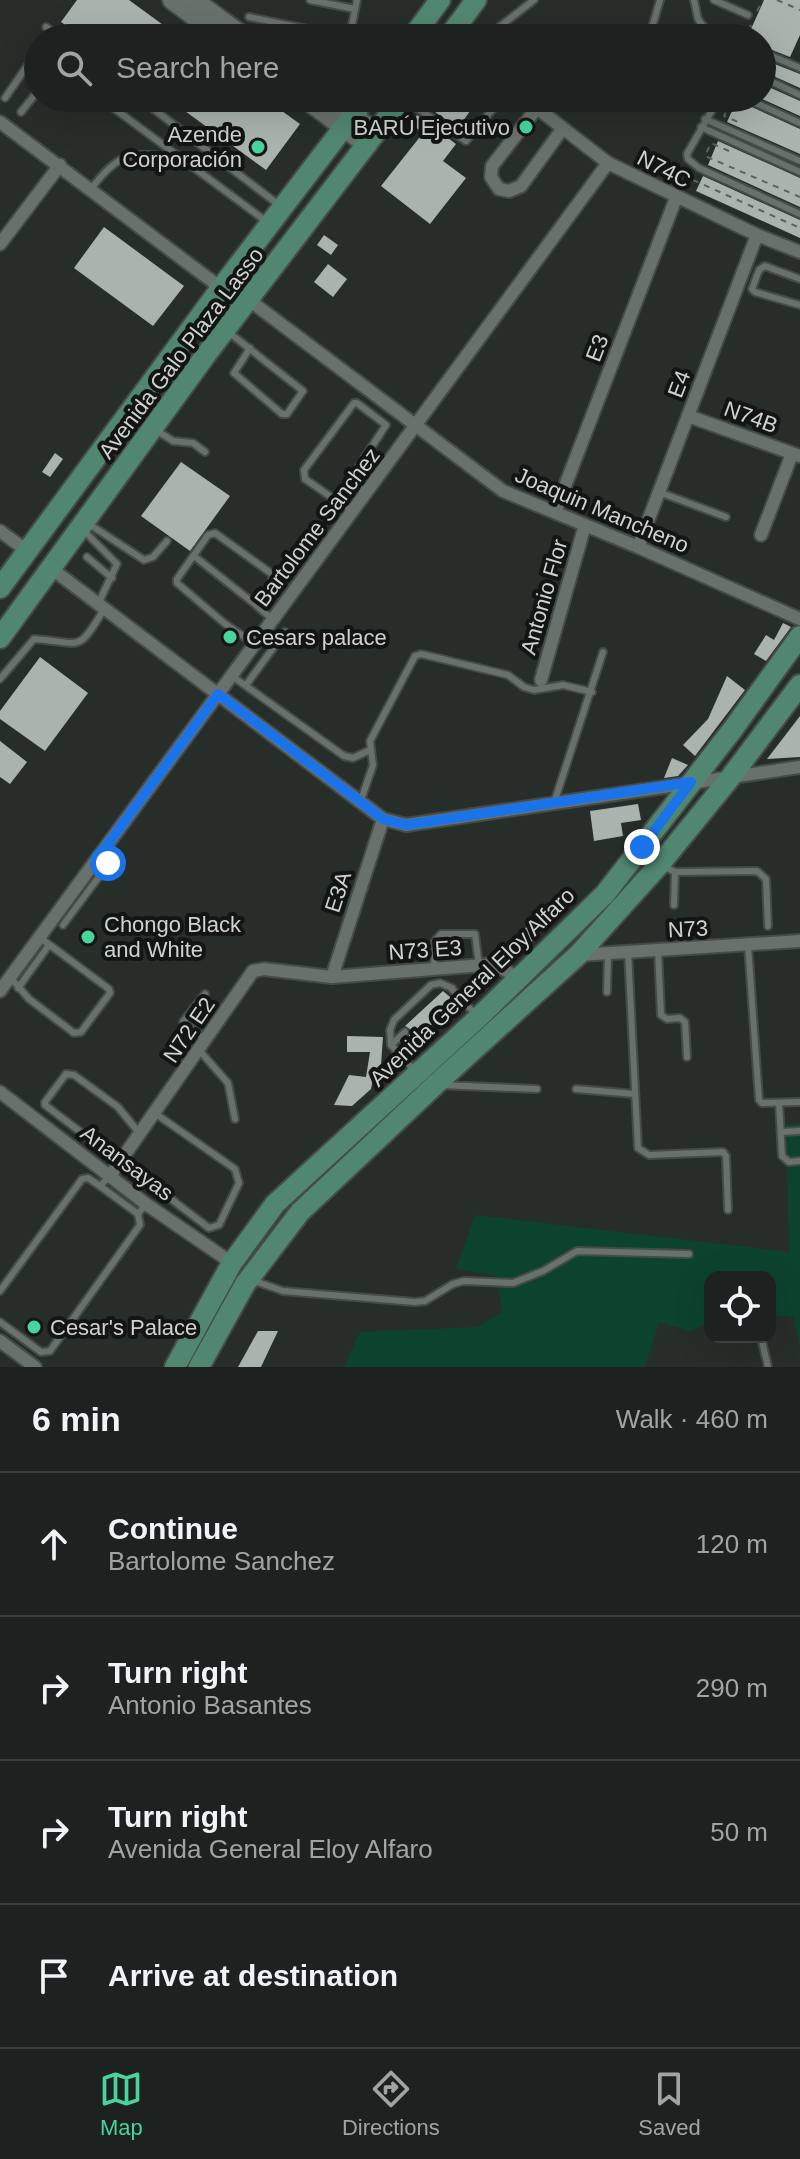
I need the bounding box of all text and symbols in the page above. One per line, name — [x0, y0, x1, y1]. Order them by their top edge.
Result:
search box — [24, 24, 776, 112]
icon: search — [52, 46, 96, 90]
text: Search here — [116, 51, 279, 84]
place label: BARÚ Ejecutivo — [353, 115, 510, 140]
marker: BARÚ Ejecutivo — [517, 118, 535, 136]
place label: Azende Corporación — [122, 122, 242, 172]
marker: Azende Corporación — [249, 138, 267, 156]
street label: N74C — [633, 145, 695, 193]
street label: Avenida Galo Plaza Lasso — [93, 243, 269, 463]
street label: E3 — [581, 331, 613, 365]
street label: E4 — [663, 367, 695, 401]
street label: N74B — [721, 396, 781, 438]
street label: Bartolome Sanchez — [249, 443, 385, 611]
street label: Joaquin Mancheno — [512, 462, 692, 558]
street label: Antonio Flor — [516, 537, 572, 657]
place label: Cesars palace — [246, 625, 387, 650]
marker: Cesars palace — [221, 628, 239, 646]
route end — [624, 829, 660, 865]
route start — [90, 845, 126, 881]
street label: E3A — [320, 868, 356, 916]
street label: Avenida General Eloy Alfaro — [364, 883, 580, 1091]
place label: Chongo Black and White — [104, 912, 242, 962]
street label: N73 — [667, 915, 709, 943]
marker: Chongo Black and White — [79, 928, 97, 946]
street label: N73 E3 — [388, 935, 462, 965]
street label: N72 E2 — [158, 993, 220, 1067]
street label: Anansayas — [76, 1120, 178, 1206]
map controls — [704, 1271, 776, 1343]
button: locate — [704, 1271, 776, 1343]
place label: Cesar's Palace — [50, 1315, 197, 1340]
marker: Cesar's Palace — [25, 1318, 43, 1336]
text: 6 min — [32, 1400, 121, 1438]
text: Walk · 460 m — [616, 1404, 768, 1434]
text: Continue — [108, 1512, 238, 1545]
icon: ahead — [32, 1522, 76, 1566]
text: 120 m — [696, 1529, 768, 1559]
text: Bartolome Sanchez — [108, 1546, 335, 1576]
text: Turn right — [108, 1656, 247, 1689]
icon: right — [32, 1666, 76, 1710]
text: 290 m — [696, 1673, 768, 1703]
text: Antonio Basantes — [108, 1690, 312, 1720]
text: Turn right — [108, 1800, 247, 1833]
icon: right — [32, 1810, 76, 1854]
text: 50 m — [710, 1817, 768, 1847]
text: Avenida General Eloy Alfaro — [108, 1834, 433, 1864]
icon: arrive — [32, 1954, 76, 1998]
text: Arrive at destination — [108, 1959, 398, 1992]
tab: Map — [99, 2067, 143, 2141]
tab: Directions — [342, 2067, 440, 2141]
tab: Saved — [638, 2067, 701, 2141]

